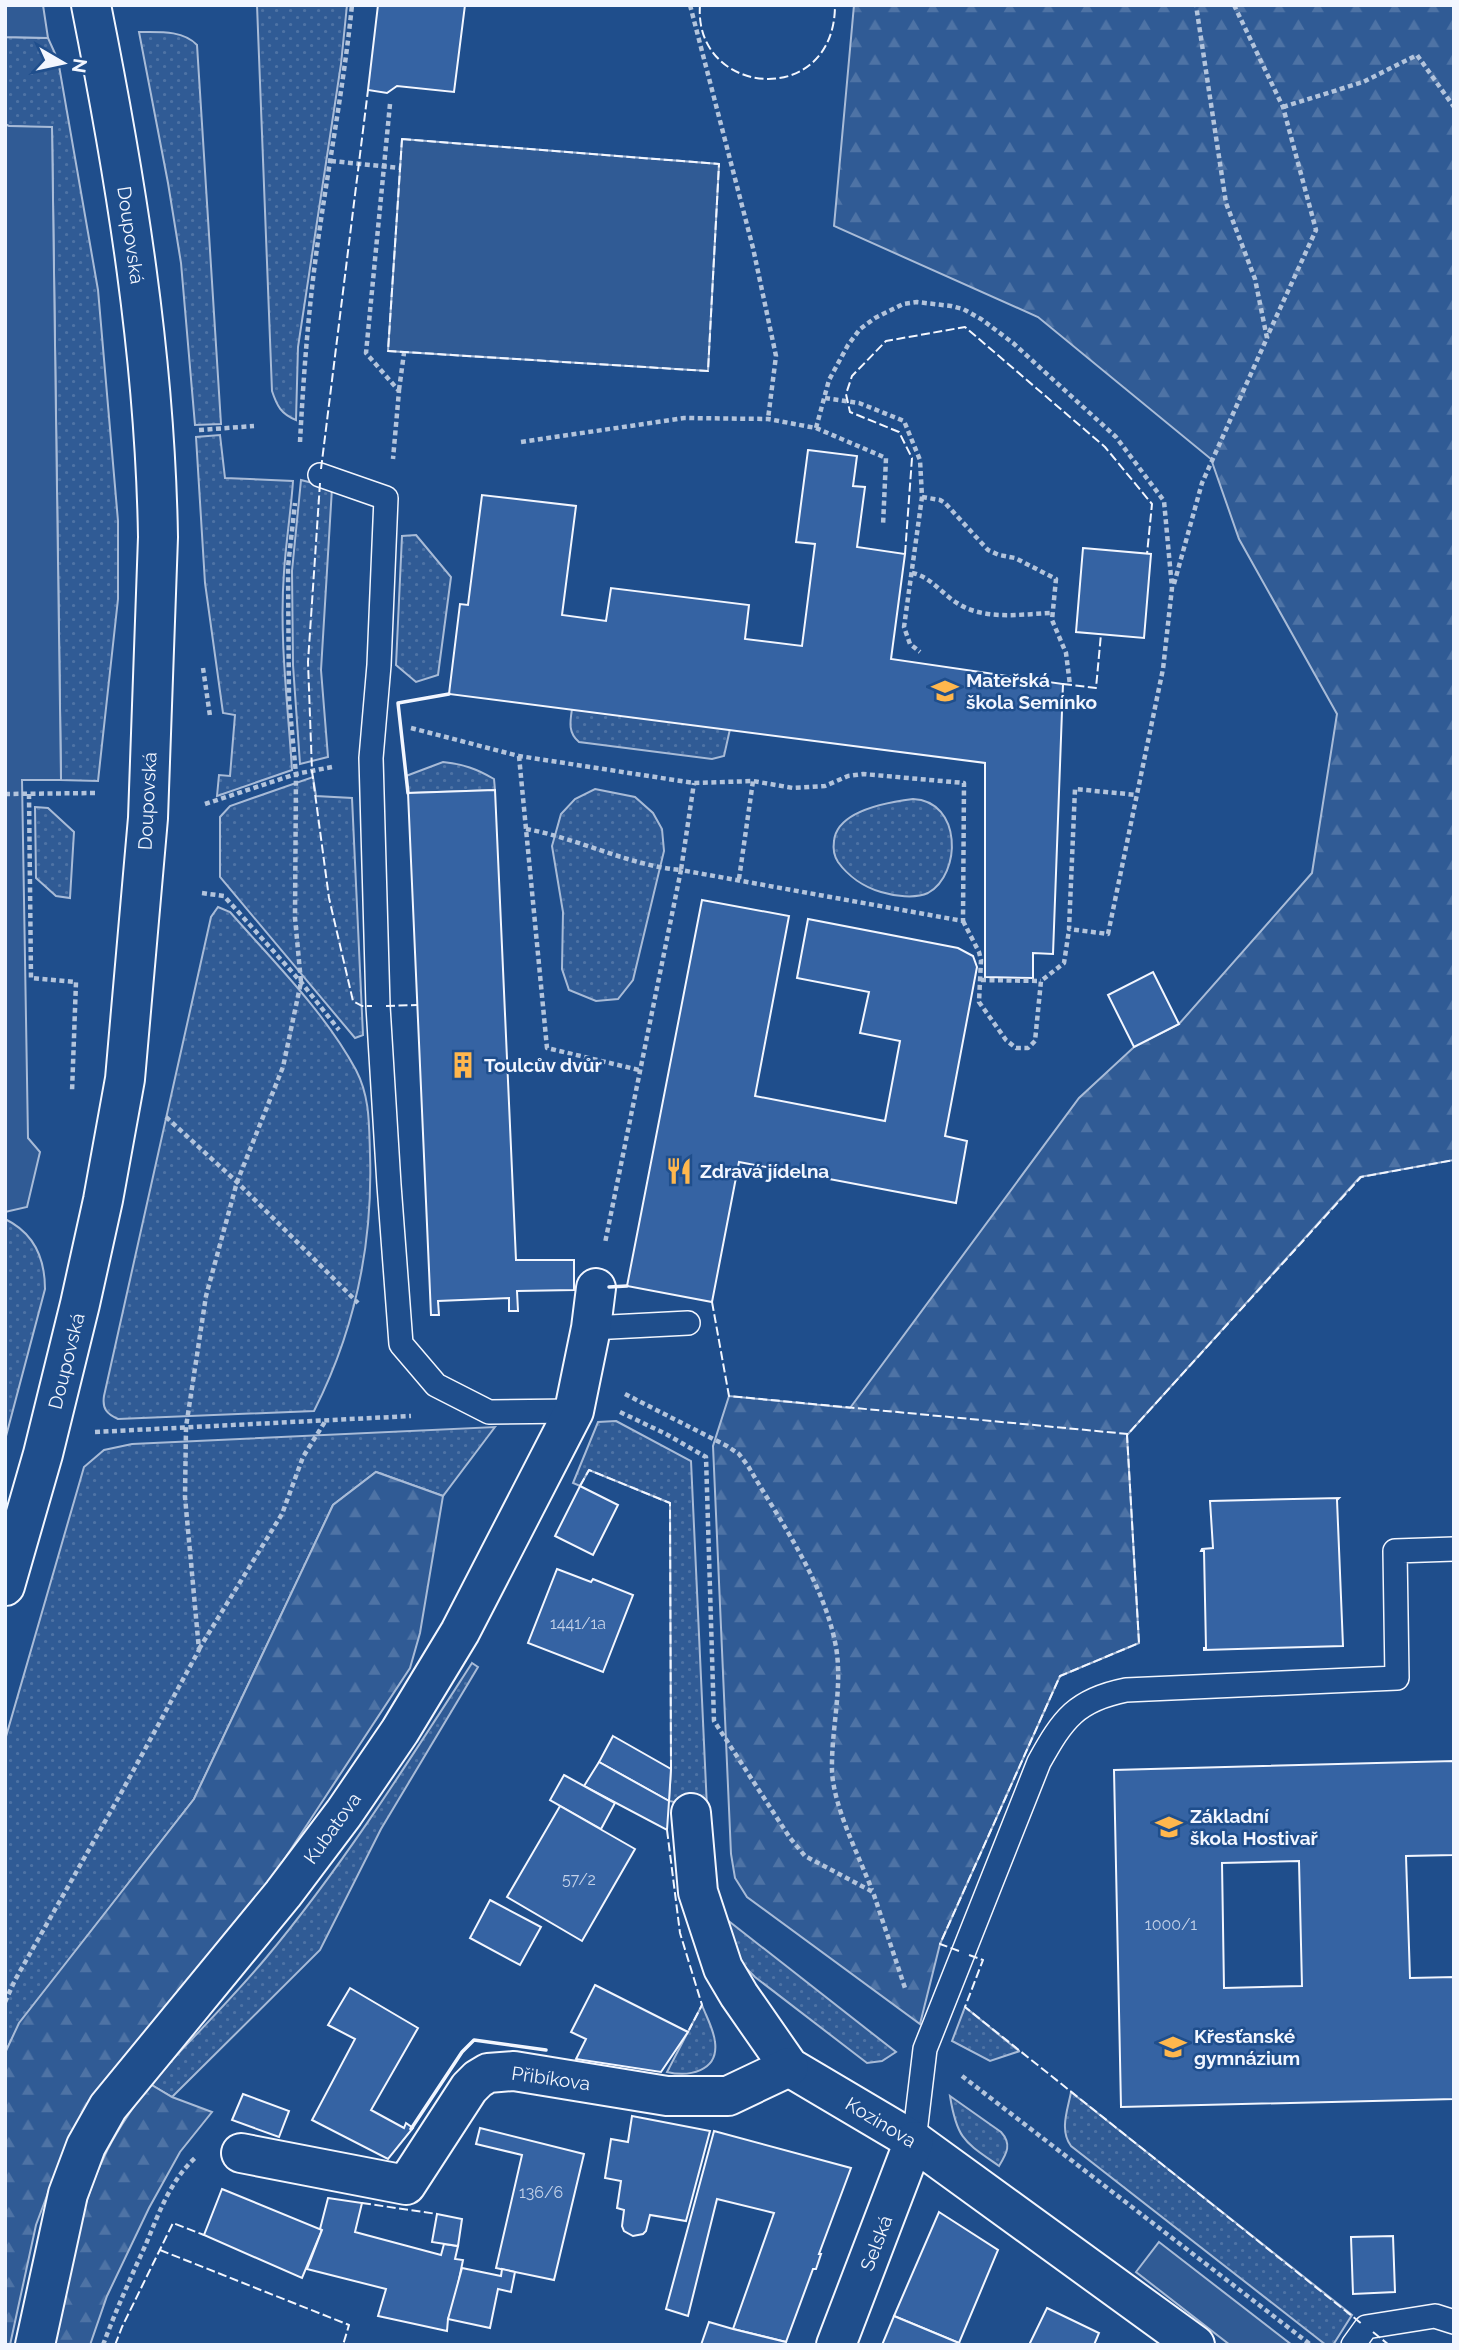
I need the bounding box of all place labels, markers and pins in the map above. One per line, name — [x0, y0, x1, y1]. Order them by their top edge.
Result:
place label: Mateřská škola Semínko — [966, 669, 1097, 713]
school or university icon: Mateřská škola Semínko — [930, 676, 960, 706]
building icon: Toulcův dvůr — [448, 1050, 478, 1080]
place label: Toulcův dvůr — [484, 1054, 603, 1076]
restaurant icon: Zdravá jídelna — [664, 1156, 694, 1186]
place label: Zdravá jídelna — [700, 1160, 829, 1182]
place label: Základní škola Hostivař — [1190, 1805, 1319, 1849]
school or university icon: Základní škola Hostivař — [1154, 1812, 1184, 1842]
place label: Křesťanské gymnázium — [1194, 2025, 1300, 2069]
school or university icon: Křesťanské gymnázium — [1158, 2032, 1188, 2062]

